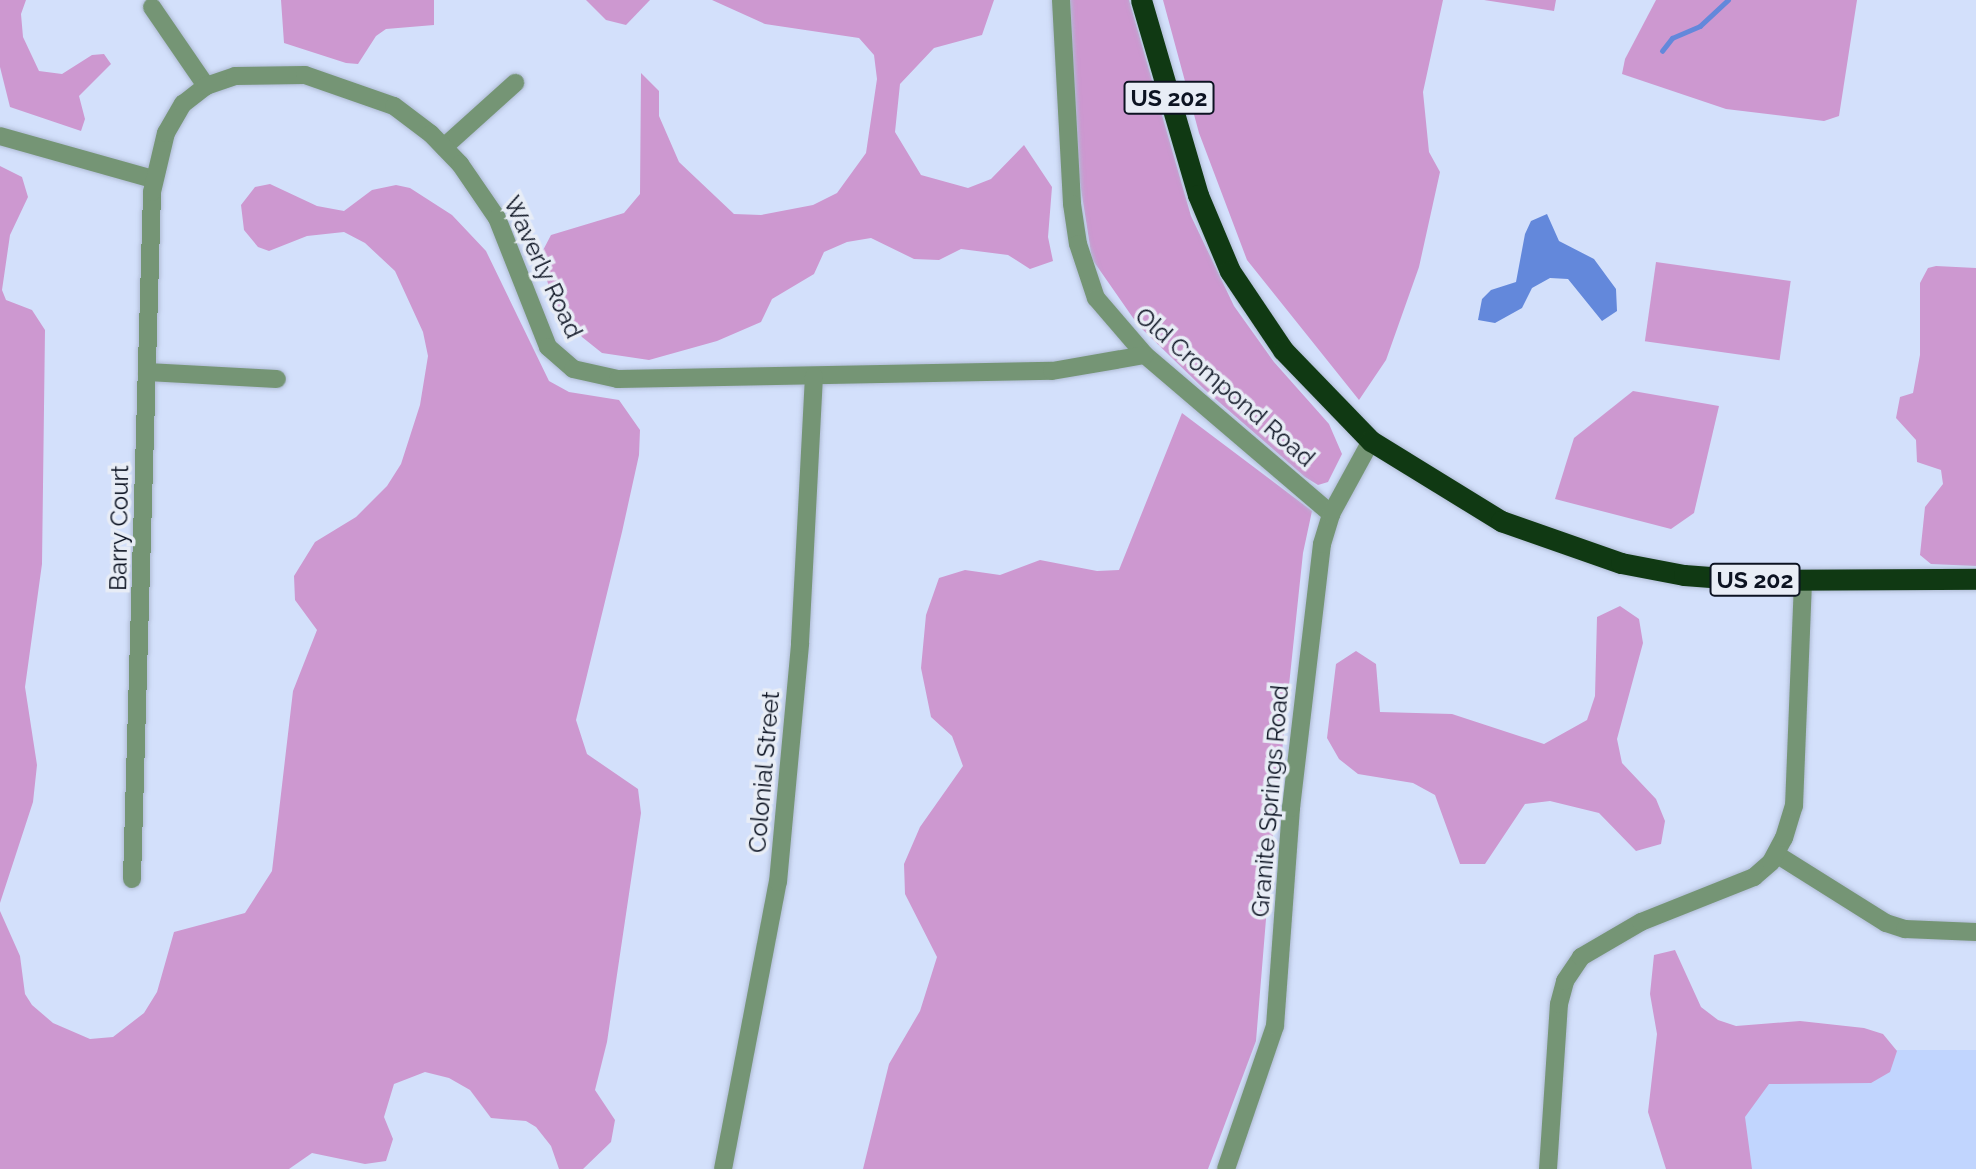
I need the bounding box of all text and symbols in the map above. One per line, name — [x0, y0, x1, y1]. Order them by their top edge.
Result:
road number: US 202 — [1124, 78, 1214, 118]
street label: Waverly Road — [497, 191, 589, 343]
street label: Old Crompond Road — [1129, 301, 1321, 473]
street label: Barry Court — [103, 465, 135, 591]
road number: US 202 — [1710, 560, 1800, 600]
street label: Granite Springs Road — [1245, 684, 1295, 918]
street label: Colonial Street — [743, 690, 785, 854]

